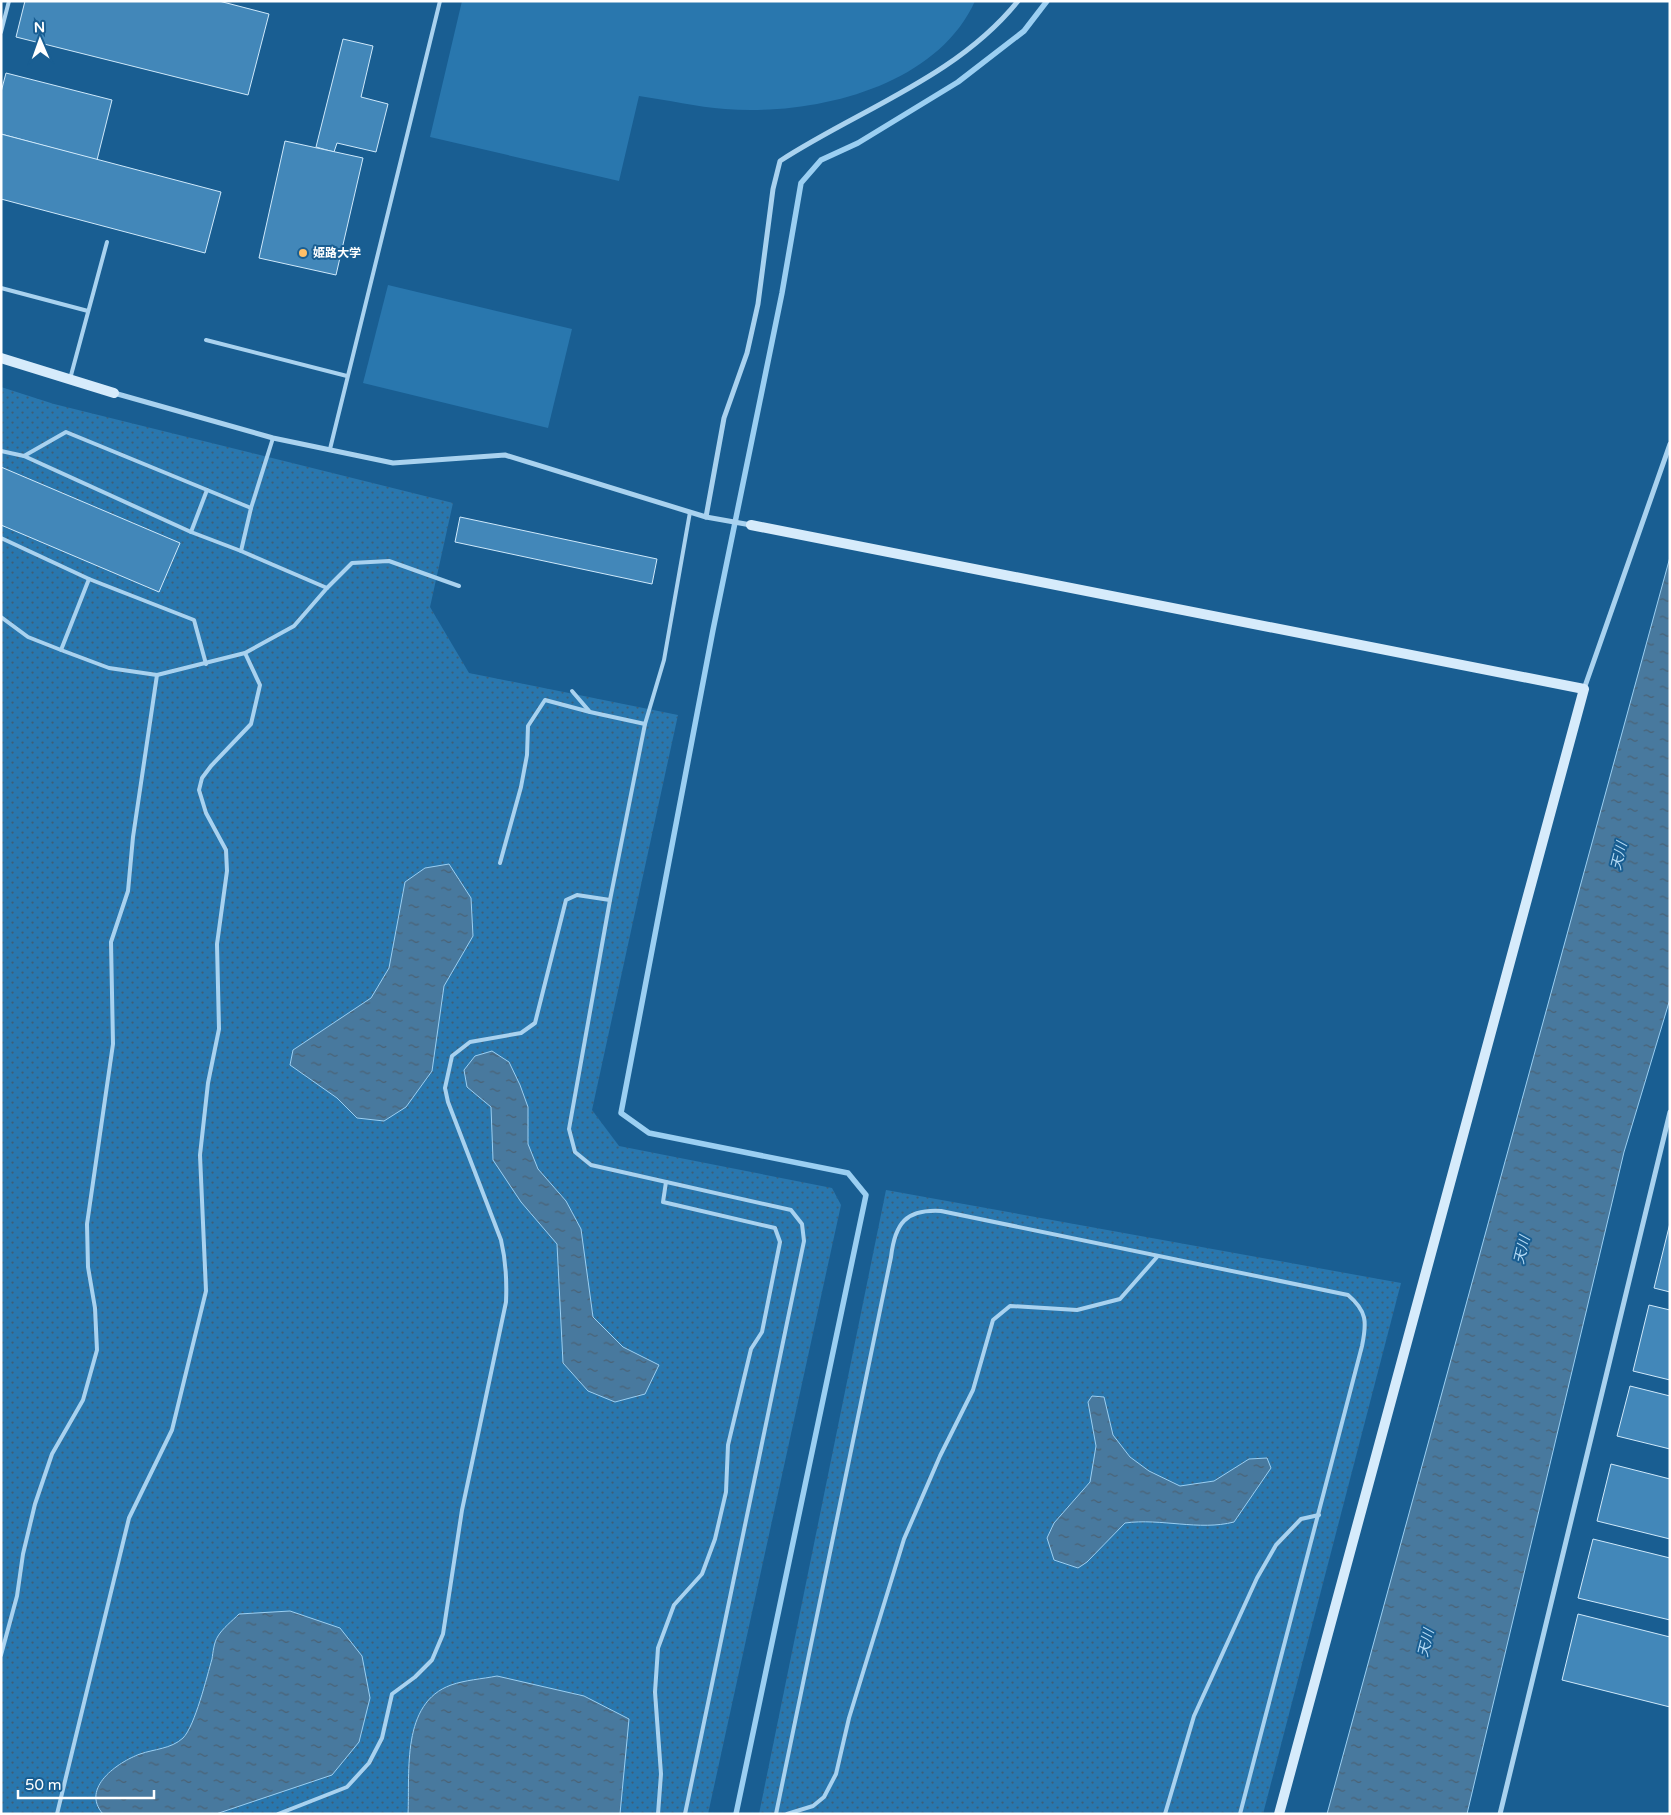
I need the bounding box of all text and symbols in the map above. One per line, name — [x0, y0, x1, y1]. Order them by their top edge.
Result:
north arrow — [15, 15, 65, 65]
text: N — [34, 19, 45, 36]
place label: 姫路大学 — [313, 246, 361, 260]
marker: 姫路大学 — [297, 247, 309, 259]
water label: 天川 — [1607, 838, 1631, 872]
water label: 天川 — [1510, 1232, 1534, 1266]
water label: 天川 — [1414, 1625, 1438, 1659]
scale bar — [18, 1768, 154, 1800]
text: 50 m — [25, 1776, 62, 1794]

